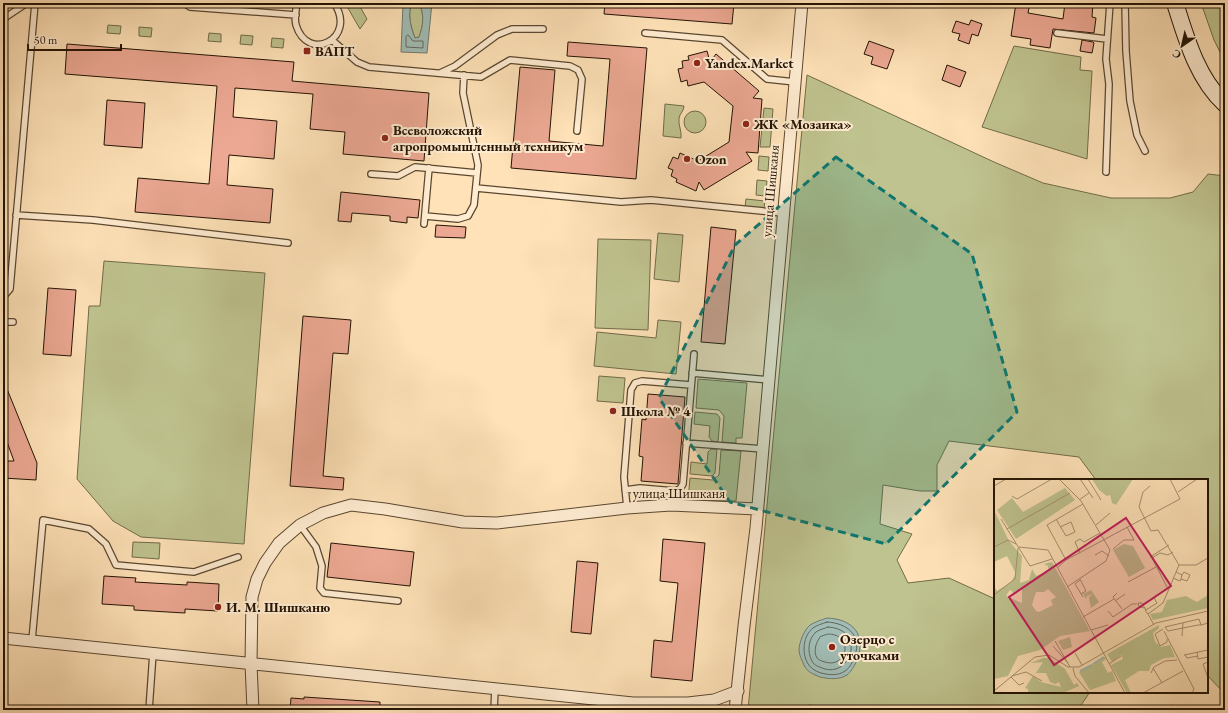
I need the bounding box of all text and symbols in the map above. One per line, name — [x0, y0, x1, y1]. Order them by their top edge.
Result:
scale bar — [28, 26, 121, 52]
north arrow — [1162, 26, 1202, 66]
text: 50 m — [34, 32, 58, 48]
place label: ВАПТ — [315, 42, 355, 60]
marker: ВАПТ — [302, 46, 312, 56]
text: С — [1169, 46, 1184, 62]
place label: Yandex.Market — [705, 54, 794, 72]
marker: Yandex.Market — [692, 58, 702, 68]
place label: ЖК «Мозаика» — [753, 115, 852, 133]
marker: ЖК «Мозаика» — [741, 119, 751, 129]
place label: Всеволожский агропромышленный техникум — [393, 121, 584, 155]
marker: Всеволожский агропромышленный техникум — [380, 133, 390, 143]
street label: улица Шишканя — [757, 144, 783, 238]
place label: Ozon — [695, 150, 727, 168]
marker: Ozon — [682, 154, 692, 164]
place label: Школа № 4 — [621, 402, 691, 420]
marker: Школа № 4 — [608, 406, 618, 416]
inset map — [994, 479, 1208, 693]
street label: улица Шишканя — [633, 484, 725, 502]
place label: И. М. Шишканю — [226, 598, 330, 616]
marker: И. М. Шишканю — [213, 602, 223, 612]
place label: Озерцо с уточками — [840, 630, 899, 664]
marker: Озерцо с уточками — [827, 642, 837, 652]

